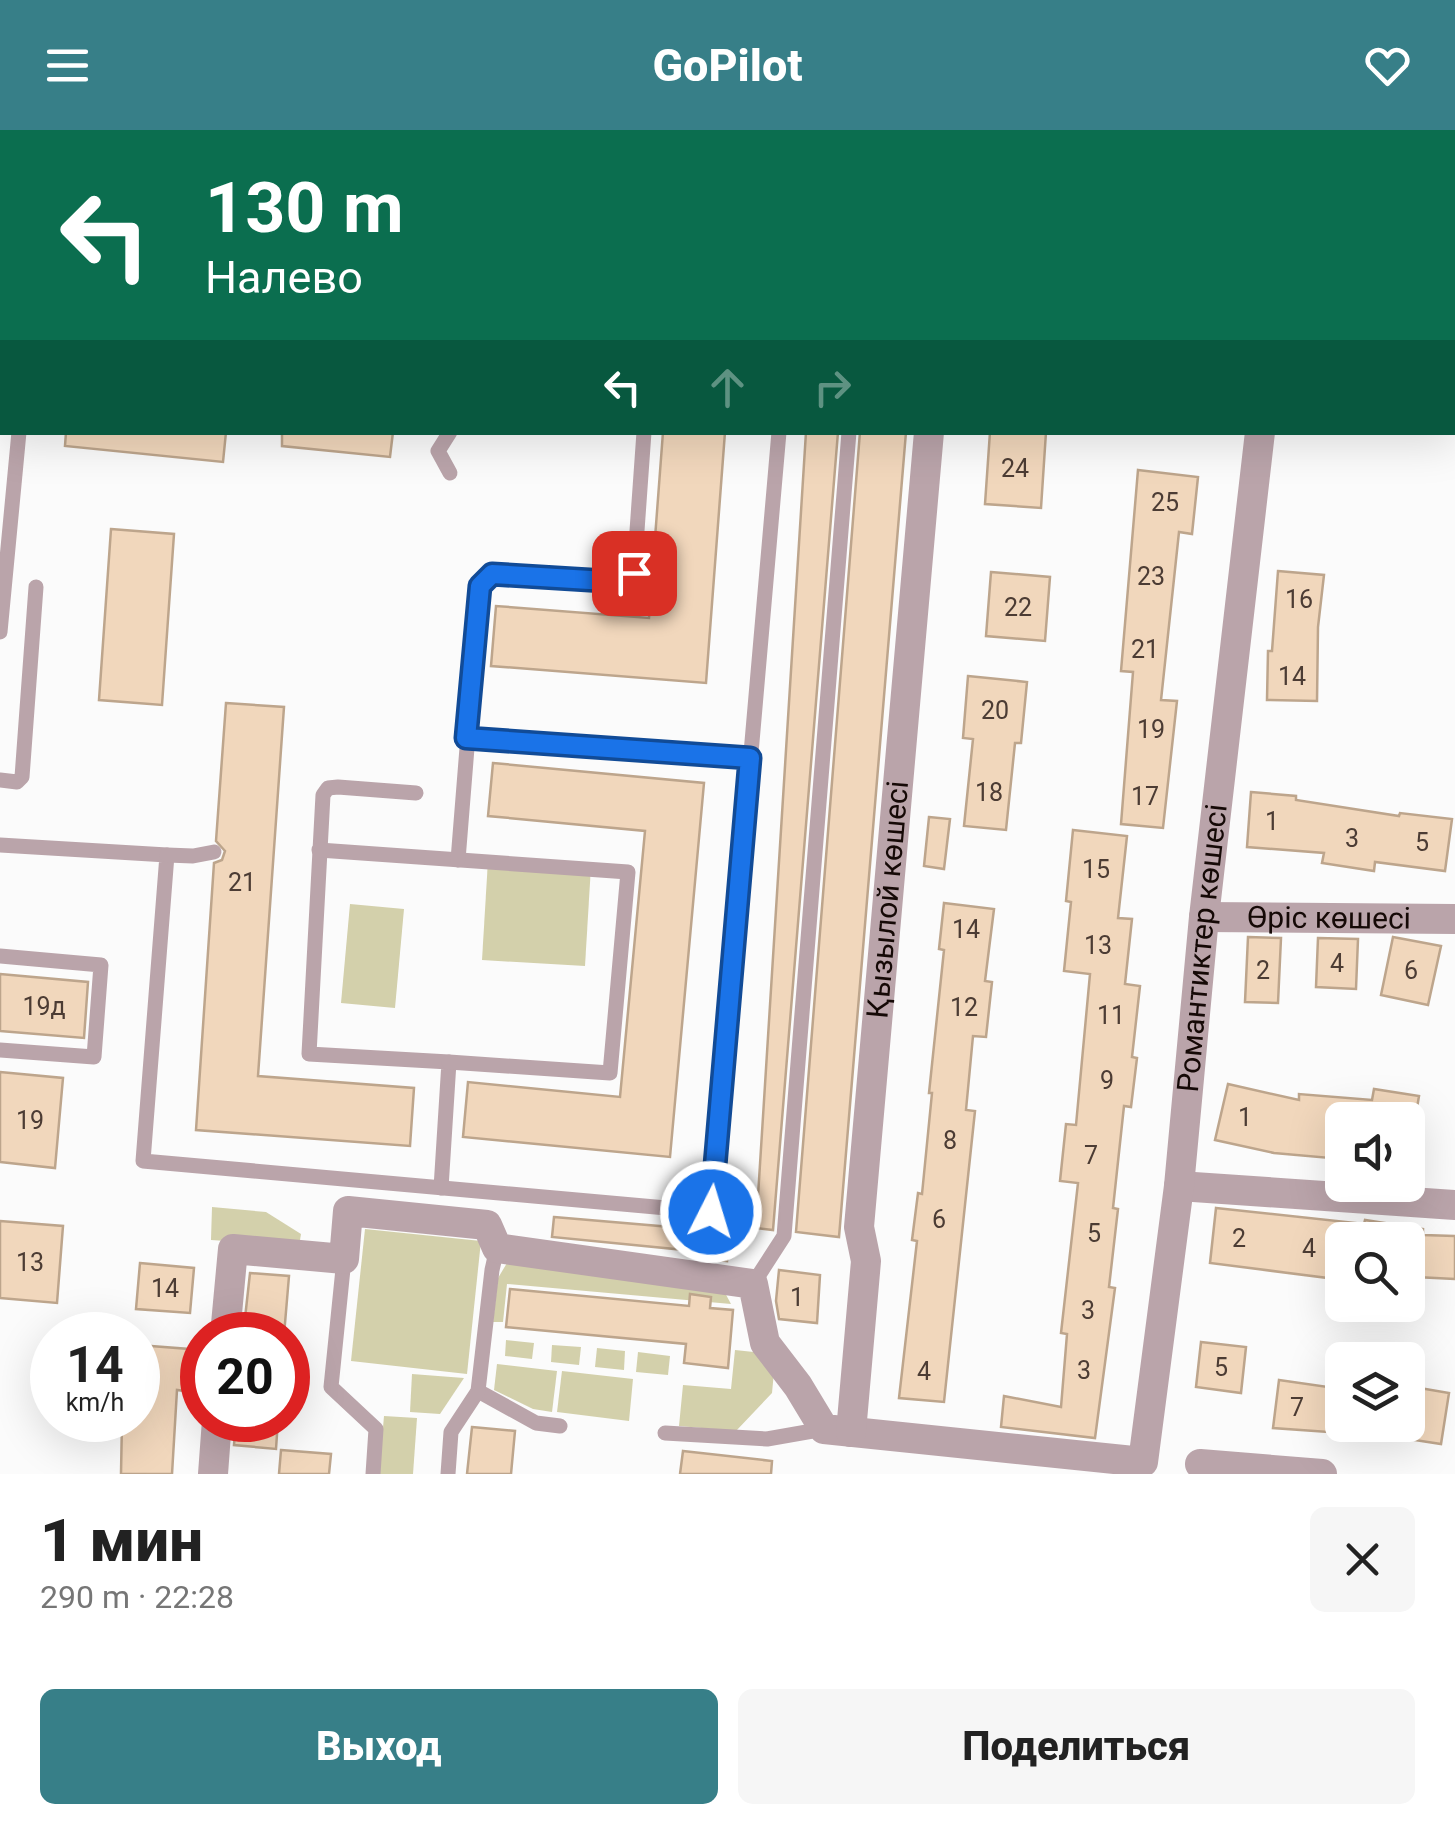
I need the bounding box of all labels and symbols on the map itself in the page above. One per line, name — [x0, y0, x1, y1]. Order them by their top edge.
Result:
house number: 24 — [1001, 454, 1029, 483]
house number: 25 — [1151, 488, 1179, 517]
pin — [592, 531, 677, 616]
house number: 23 — [1137, 562, 1165, 591]
house number: 16 — [1285, 585, 1313, 614]
house number: 22 — [1004, 593, 1032, 622]
house number: 21 — [1131, 635, 1159, 664]
house number: 14 — [1278, 662, 1306, 691]
house number: 20 — [981, 696, 1009, 725]
house number: 19 — [1137, 715, 1165, 744]
house number: 18 — [975, 778, 1003, 807]
street label: Қызылой көшесі — [859, 779, 915, 1020]
house number: 17 — [1131, 782, 1159, 811]
street label: Романтиктер көшесі — [1170, 802, 1234, 1094]
house number: 1 — [1265, 807, 1279, 836]
house number: 3 — [1345, 824, 1359, 853]
house number: 5 — [1415, 828, 1429, 857]
house number: 15 — [1082, 855, 1110, 884]
house number: 21 — [228, 868, 256, 897]
street label: Өріс көшесі — [1247, 899, 1411, 936]
house number: 14 — [952, 915, 980, 944]
house number: 13 — [1084, 931, 1112, 960]
house number: 4 — [1330, 949, 1344, 978]
house number: 2 — [1256, 956, 1270, 985]
house number: 6 — [1404, 956, 1418, 985]
house number: 19д — [22, 992, 66, 1021]
house number: 12 — [950, 993, 978, 1022]
house number: 11 — [1097, 1001, 1125, 1030]
house number: 9 — [1100, 1066, 1114, 1095]
house number: 1 — [1238, 1103, 1252, 1132]
house number: 19 — [16, 1106, 44, 1135]
house number: 8 — [943, 1126, 957, 1155]
house number: 7 — [1084, 1141, 1098, 1170]
position arrow — [659, 1160, 763, 1264]
house number: 6 — [932, 1205, 946, 1234]
house number: 5 — [1087, 1219, 1101, 1248]
house number: 2 — [1232, 1224, 1246, 1253]
house number: 4 — [1302, 1234, 1316, 1263]
house number: 13 — [16, 1248, 44, 1277]
house number: 14 — [151, 1274, 179, 1303]
house number: 1 — [790, 1283, 804, 1312]
house number: 3 — [1081, 1296, 1095, 1325]
speed limit sign: 20 — [180, 1312, 310, 1442]
house number: 5 — [1214, 1353, 1228, 1382]
house number: 3 — [1077, 1356, 1091, 1385]
house number: 4 — [917, 1357, 931, 1386]
house number: 7 — [1290, 1393, 1304, 1422]

